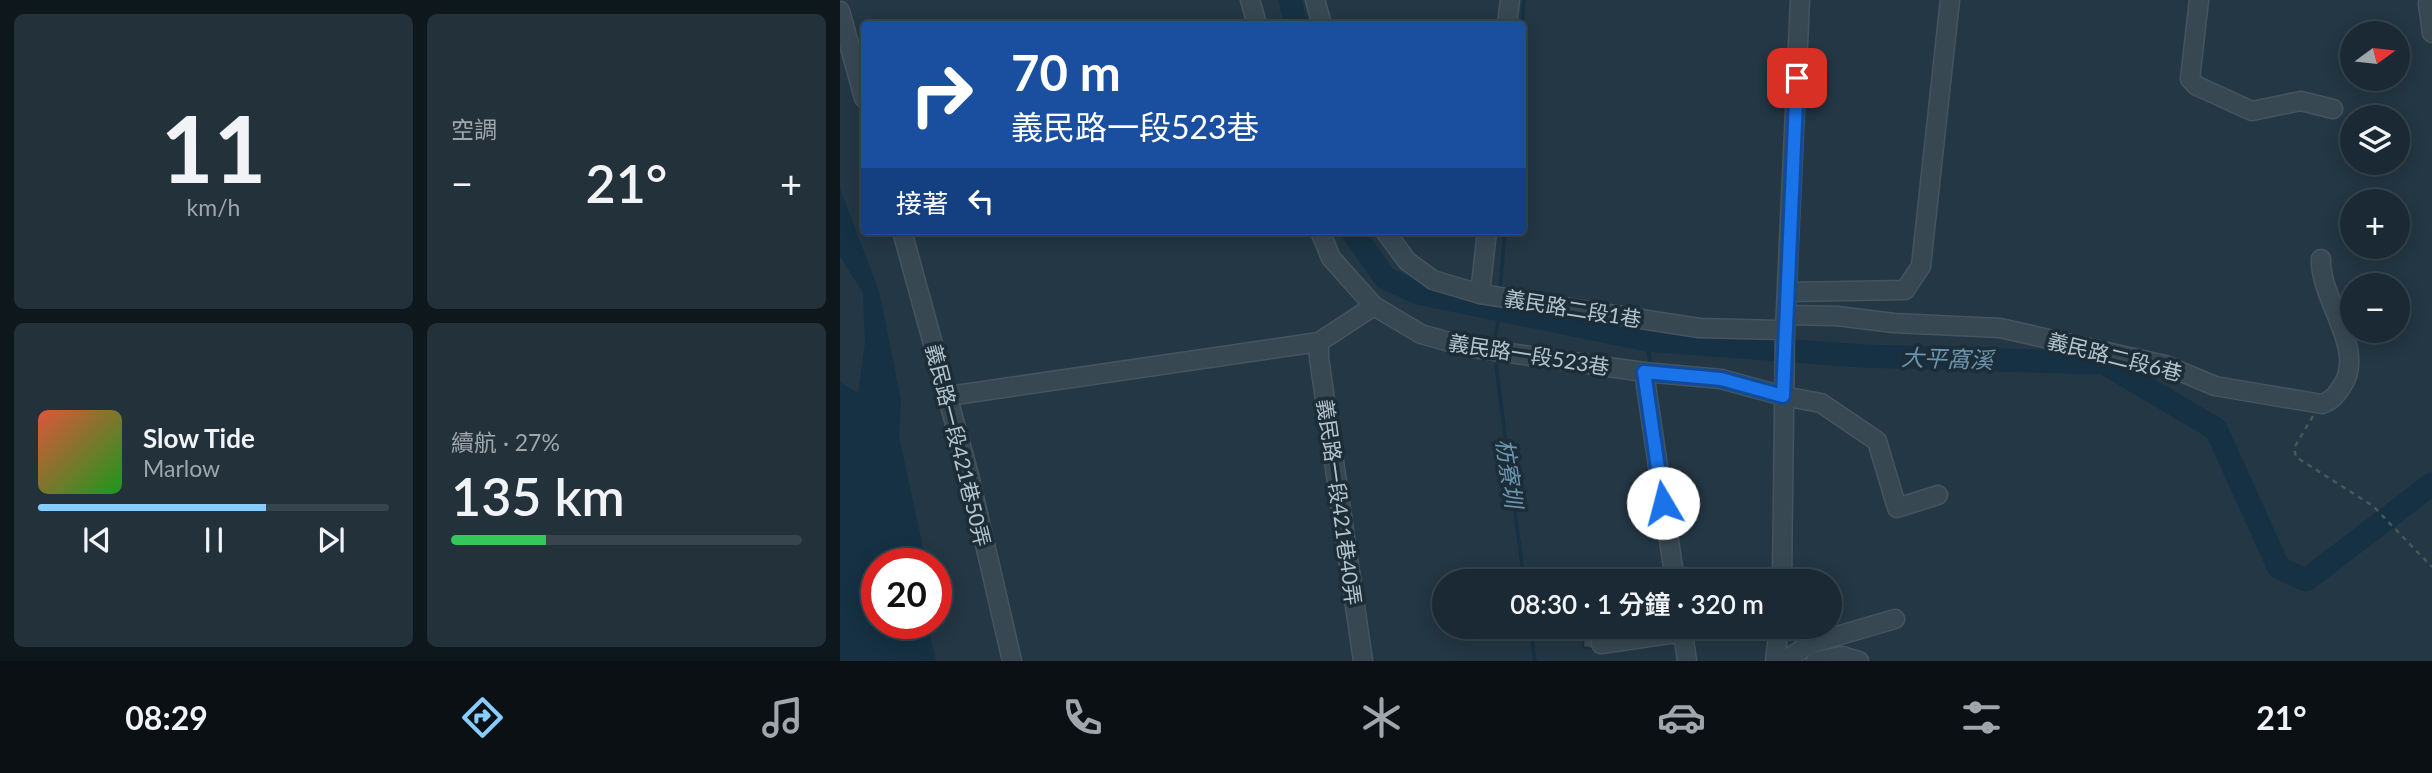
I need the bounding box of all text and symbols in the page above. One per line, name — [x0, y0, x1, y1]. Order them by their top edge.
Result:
north arrow — [2340, 21, 2410, 91]
map controls — [2340, 21, 2410, 343]
text: 70 m — [1011, 43, 1121, 101]
pin — [1767, 48, 1827, 108]
icon: right — [896, 49, 987, 140]
icon: arrive — [1778, 59, 1816, 97]
text: 11 — [161, 93, 266, 202]
button: layers — [2340, 105, 2410, 175]
text: 義民路一段523巷 — [1011, 107, 1259, 146]
text: 空調 — [451, 115, 497, 143]
text: 21° — [586, 152, 667, 214]
text: − — [451, 160, 473, 206]
text: + — [780, 160, 802, 206]
icon: left — [962, 182, 1000, 220]
text: 接著 — [896, 187, 948, 219]
button: + — [2340, 189, 2410, 259]
text: km/h — [187, 193, 240, 221]
button: − — [2340, 273, 2410, 343]
street label: 義民路二段1巷 — [1503, 285, 1643, 331]
street label: 義民路二段6巷 — [2045, 327, 2185, 385]
street label: 義民路一段523巷 — [1447, 329, 1611, 379]
street label: 義民路一段421巷50弄 — [922, 341, 996, 549]
water label: 大平窩溪 — [1901, 342, 1996, 374]
street label: 義民路一段421巷40弄 — [1313, 397, 1367, 607]
text: Slow Tide — [143, 422, 255, 454]
text: 續航 · 27% — [451, 428, 560, 456]
water label: 枋寮圳 — [1491, 437, 1529, 512]
text: Marlow — [143, 454, 220, 482]
text: 135 km — [451, 465, 625, 527]
position arrow — [1626, 466, 1700, 540]
icon: previous — [78, 521, 116, 559]
icon: pause — [195, 521, 233, 559]
icon: next — [312, 521, 350, 559]
speed limit sign: 20 — [861, 548, 952, 639]
text: 08:30 · 1 分鐘 · 320 m — [1510, 588, 1764, 620]
icon: directions — [458, 693, 507, 742]
icon: music — [758, 693, 807, 742]
icon: phone — [1058, 693, 1107, 742]
icon: climate — [1357, 693, 1406, 742]
icon: car — [1657, 693, 1706, 742]
icon: filters — [1957, 693, 2006, 742]
text: 08:29 — [125, 698, 208, 737]
text: 21° — [2256, 698, 2307, 737]

